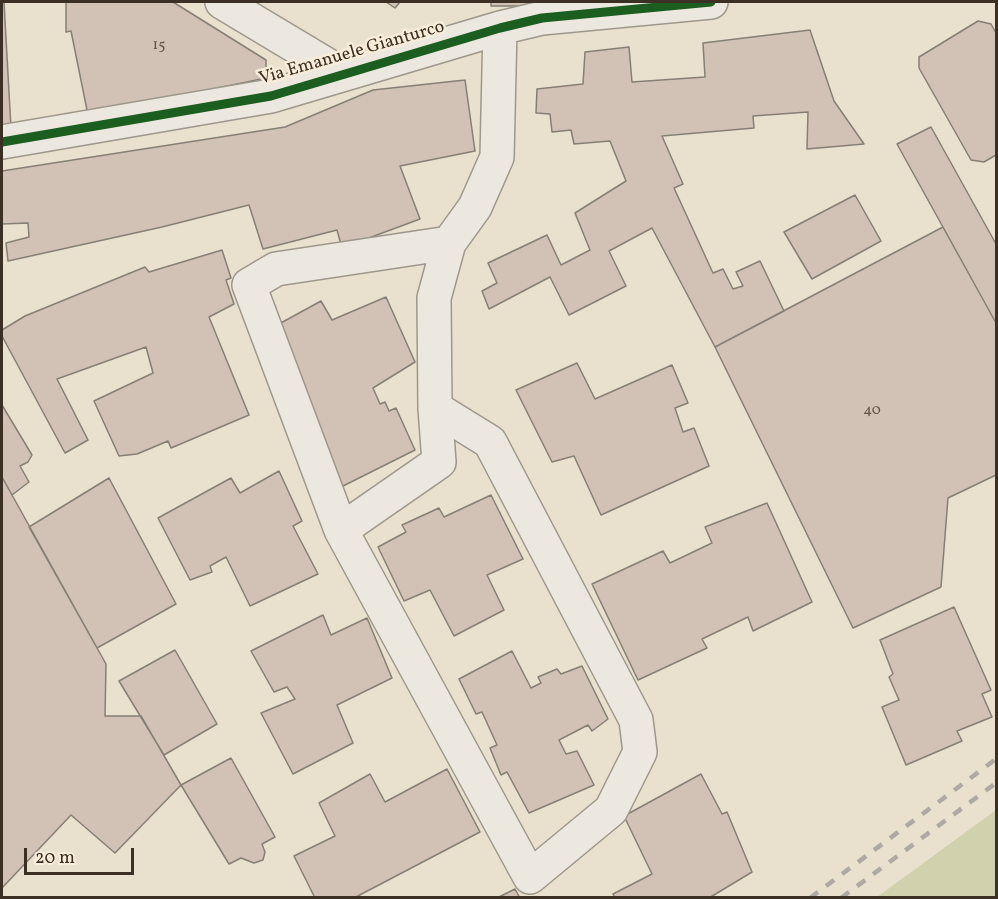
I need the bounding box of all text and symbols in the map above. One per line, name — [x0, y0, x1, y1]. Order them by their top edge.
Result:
street label: Via Emanuele Gianturco — [257, 17, 447, 91]
house number: 15 — [152, 37, 166, 55]
house number: 40 — [863, 402, 881, 420]
scale bar — [27, 836, 136, 874]
text: 20 m — [35, 846, 75, 871]

